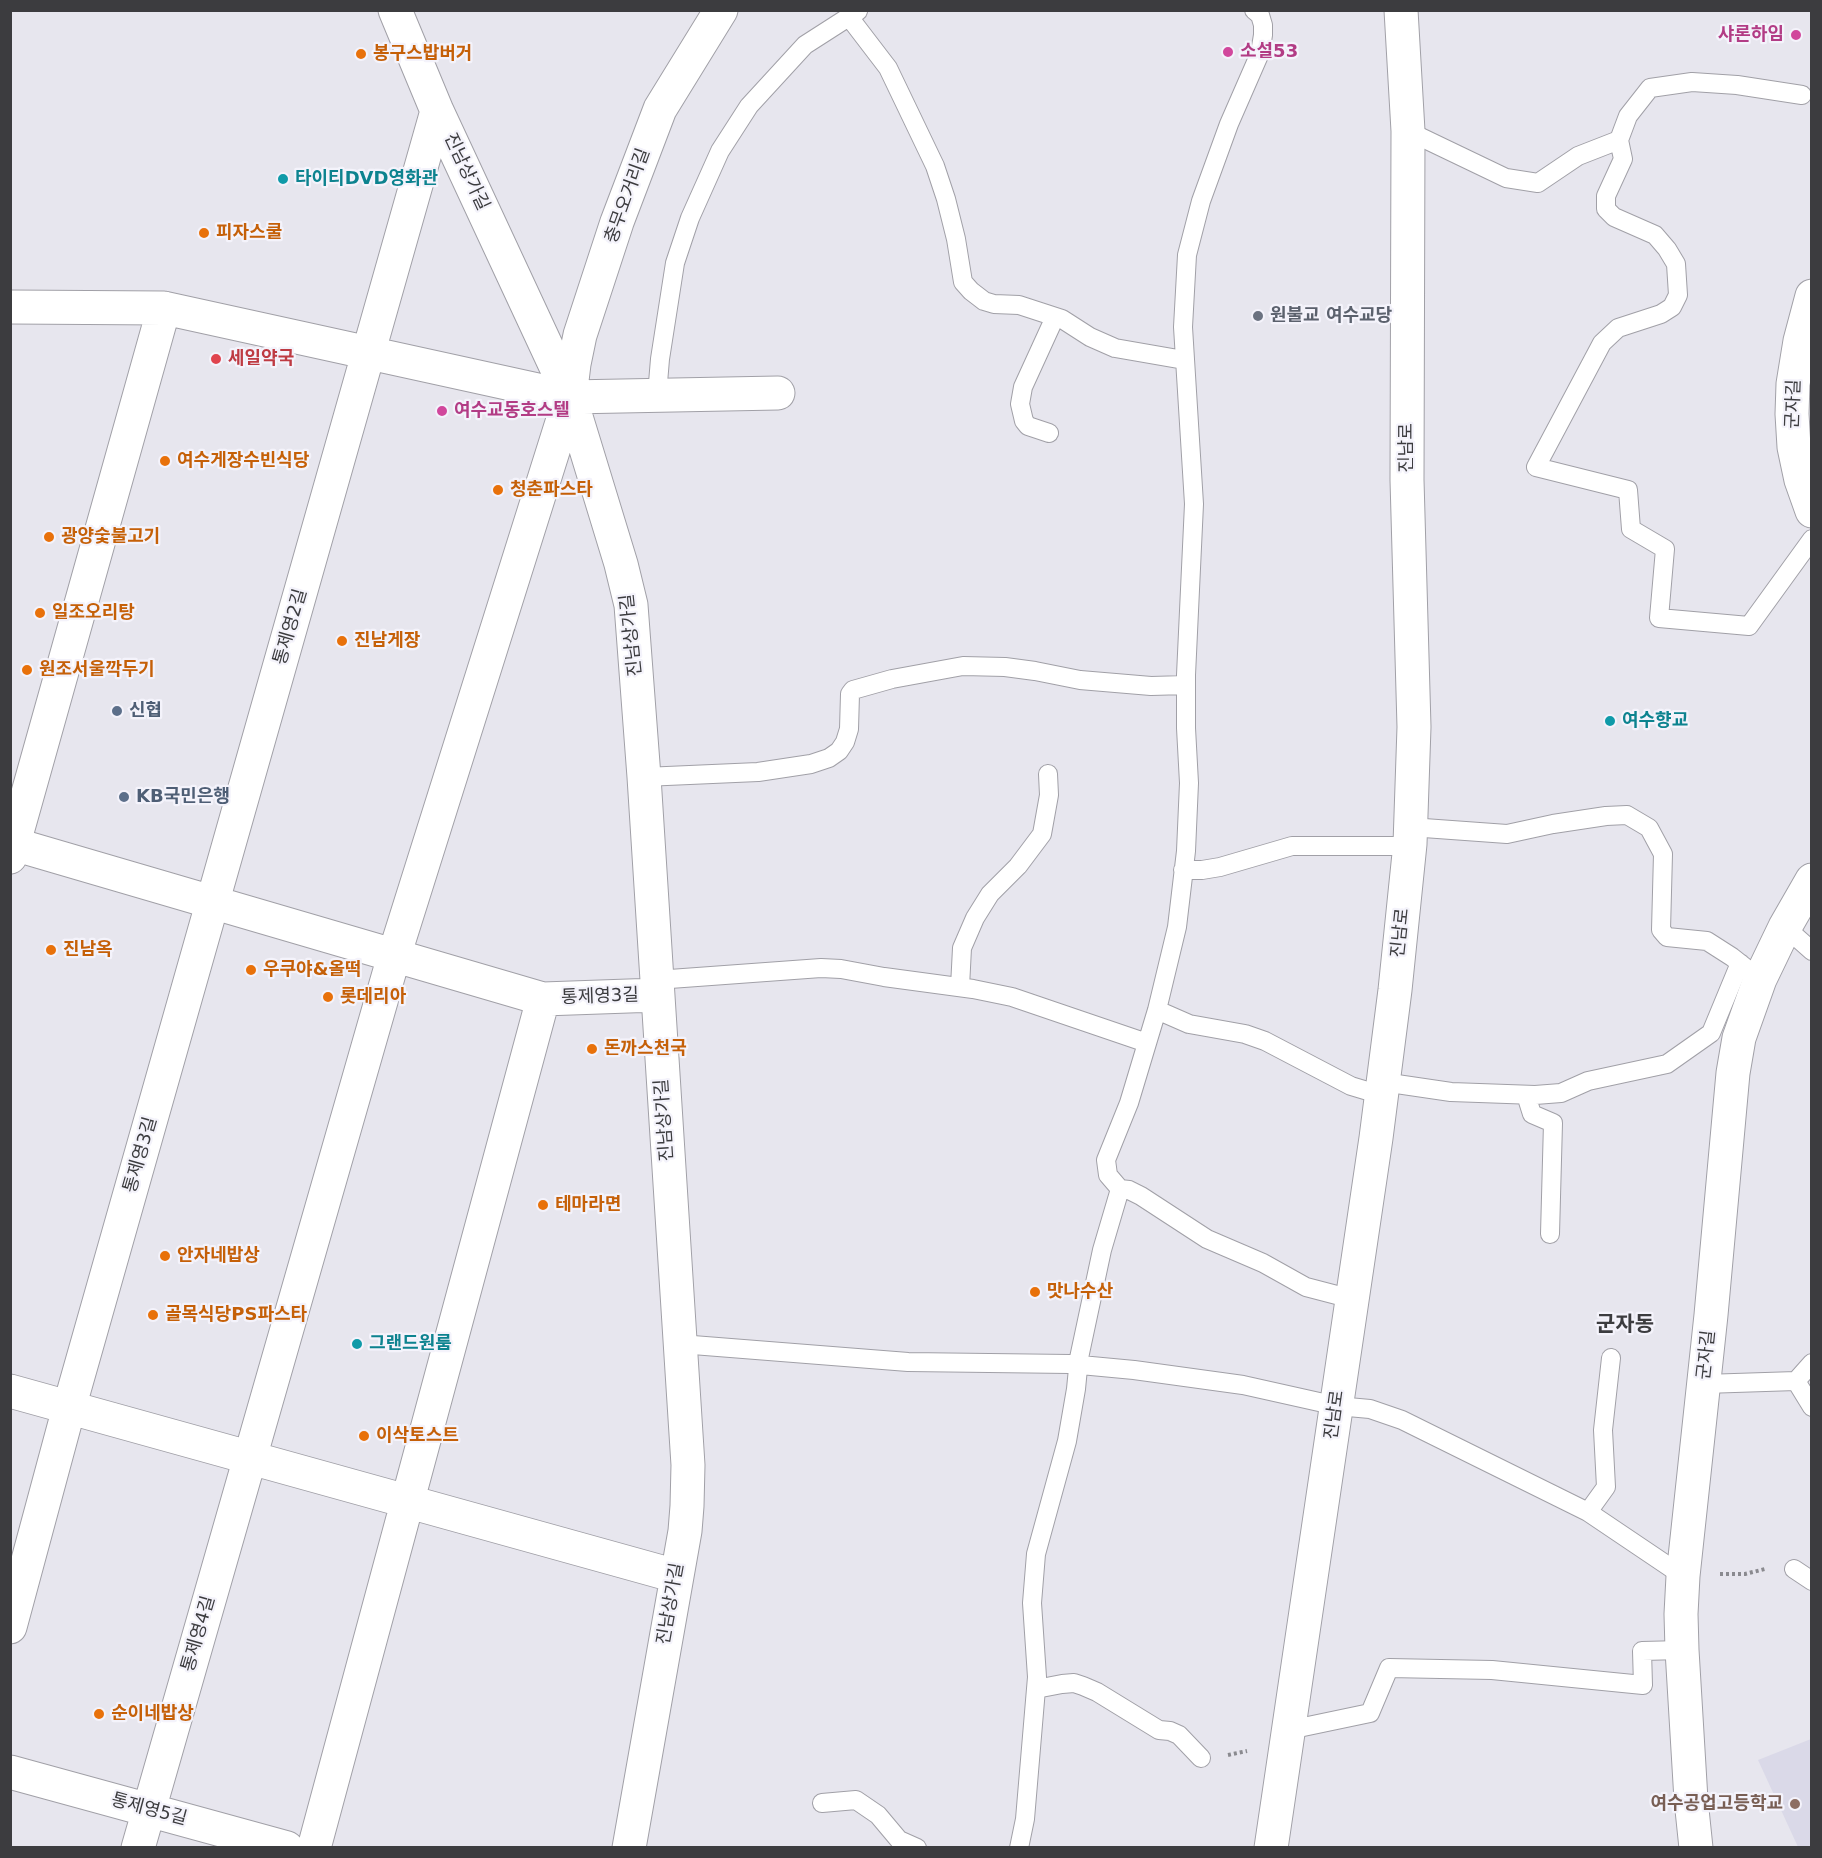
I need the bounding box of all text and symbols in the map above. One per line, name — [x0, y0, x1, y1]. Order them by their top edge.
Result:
place label: 샤론하임 — [1718, 24, 1784, 46]
marker: 샤론하임 — [1789, 28, 1803, 42]
place label: 소설53 — [1240, 41, 1298, 63]
place label: 봉구스밥버거 — [373, 43, 472, 65]
marker: 소설53 — [1221, 45, 1235, 59]
marker: 봉구스밥버거 — [354, 47, 368, 61]
street label: 진남상가길 — [439, 130, 493, 214]
street label: 충무오거리길 — [601, 146, 655, 246]
place label: 타이티DVD영화관 — [295, 168, 438, 190]
marker: 타이티DVD영화관 — [276, 172, 290, 186]
place label: 피자스쿨 — [216, 222, 282, 244]
marker: 피자스쿨 — [197, 226, 211, 240]
place label: 원불교 여수교당 — [1270, 305, 1392, 327]
marker: 원불교 여수교당 — [1251, 309, 1265, 323]
place label: 세일약국 — [228, 348, 294, 370]
marker: 세일약국 — [209, 352, 223, 366]
street label: 군자길 — [1782, 379, 1806, 429]
place label: 여수교동호스텔 — [454, 400, 570, 422]
marker: 여수교동호스텔 — [435, 404, 449, 418]
street label: 진남로 — [1396, 423, 1418, 473]
place label: 여수게장수빈식당 — [177, 450, 309, 472]
marker: 여수게장수빈식당 — [158, 454, 172, 468]
place label: 청춘파스타 — [510, 479, 593, 501]
marker: 청춘파스타 — [491, 483, 505, 497]
place label: 광양숯불고기 — [61, 526, 160, 548]
marker: 광양숯불고기 — [42, 530, 56, 544]
street label: 통제영2길 — [270, 587, 312, 667]
street label: 진남상가길 — [617, 593, 647, 677]
place label: 일조오리탕 — [52, 602, 135, 624]
marker: 일조오리탕 — [33, 606, 47, 620]
place label: 진남게장 — [354, 630, 420, 652]
marker: 진남게장 — [335, 634, 349, 648]
place label: 원조서울깍두기 — [39, 659, 155, 681]
marker: 원조서울깍두기 — [20, 663, 34, 677]
place label: 신협 — [129, 700, 162, 722]
marker: 신협 — [110, 704, 124, 718]
place label: 여수향교 — [1622, 710, 1688, 732]
marker: 여수향교 — [1603, 714, 1617, 728]
place label: KB국민은행 — [136, 786, 230, 808]
marker: KB국민은행 — [117, 790, 131, 804]
street label: 진남로 — [1388, 907, 1414, 959]
place label: 진남옥 — [63, 939, 113, 961]
marker: 진남옥 — [44, 943, 58, 957]
place label: 우쿠야&올떡 — [263, 959, 361, 981]
marker: 우쿠야&올떡 — [244, 963, 258, 977]
street label: 통제영3길 — [561, 985, 639, 1009]
place label: 롯데리아 — [340, 986, 406, 1008]
marker: 롯데리아 — [321, 990, 335, 1004]
place label: 돈까스천국 — [604, 1038, 687, 1060]
marker: 돈까스천국 — [585, 1042, 599, 1056]
street label: 진남상가길 — [651, 1078, 679, 1162]
street label: 통제영3길 — [120, 1115, 162, 1195]
place label: 테마라면 — [555, 1194, 621, 1216]
marker: 테마라면 — [536, 1198, 550, 1212]
place label: 안자네밥상 — [177, 1245, 260, 1267]
marker: 안자네밥상 — [158, 1249, 172, 1263]
place label: 맛나수산 — [1047, 1281, 1113, 1303]
marker: 맛나수산 — [1028, 1285, 1042, 1299]
place label: 골목식당PS파스타 — [165, 1304, 307, 1326]
marker: 골목식당PS파스타 — [146, 1308, 160, 1322]
district label: 군자동 — [1596, 1313, 1654, 1339]
street label: 군자길 — [1694, 1329, 1720, 1381]
place label: 그랜드원룸 — [369, 1333, 452, 1355]
marker: 그랜드원룸 — [350, 1337, 364, 1351]
street label: 진남로 — [1321, 1389, 1349, 1441]
place label: 이삭토스트 — [376, 1425, 459, 1447]
marker: 이삭토스트 — [357, 1429, 371, 1443]
street label: 진남상가길 — [653, 1561, 689, 1647]
street label: 통제영4길 — [178, 1594, 220, 1674]
place label: 순이네밥상 — [111, 1703, 194, 1725]
marker: 순이네밥상 — [92, 1707, 106, 1721]
street label: 통제영5길 — [109, 1790, 189, 1830]
place label: 여수공업고등학교 — [1651, 1793, 1783, 1815]
marker: 여수공업고등학교 — [1788, 1797, 1802, 1811]

